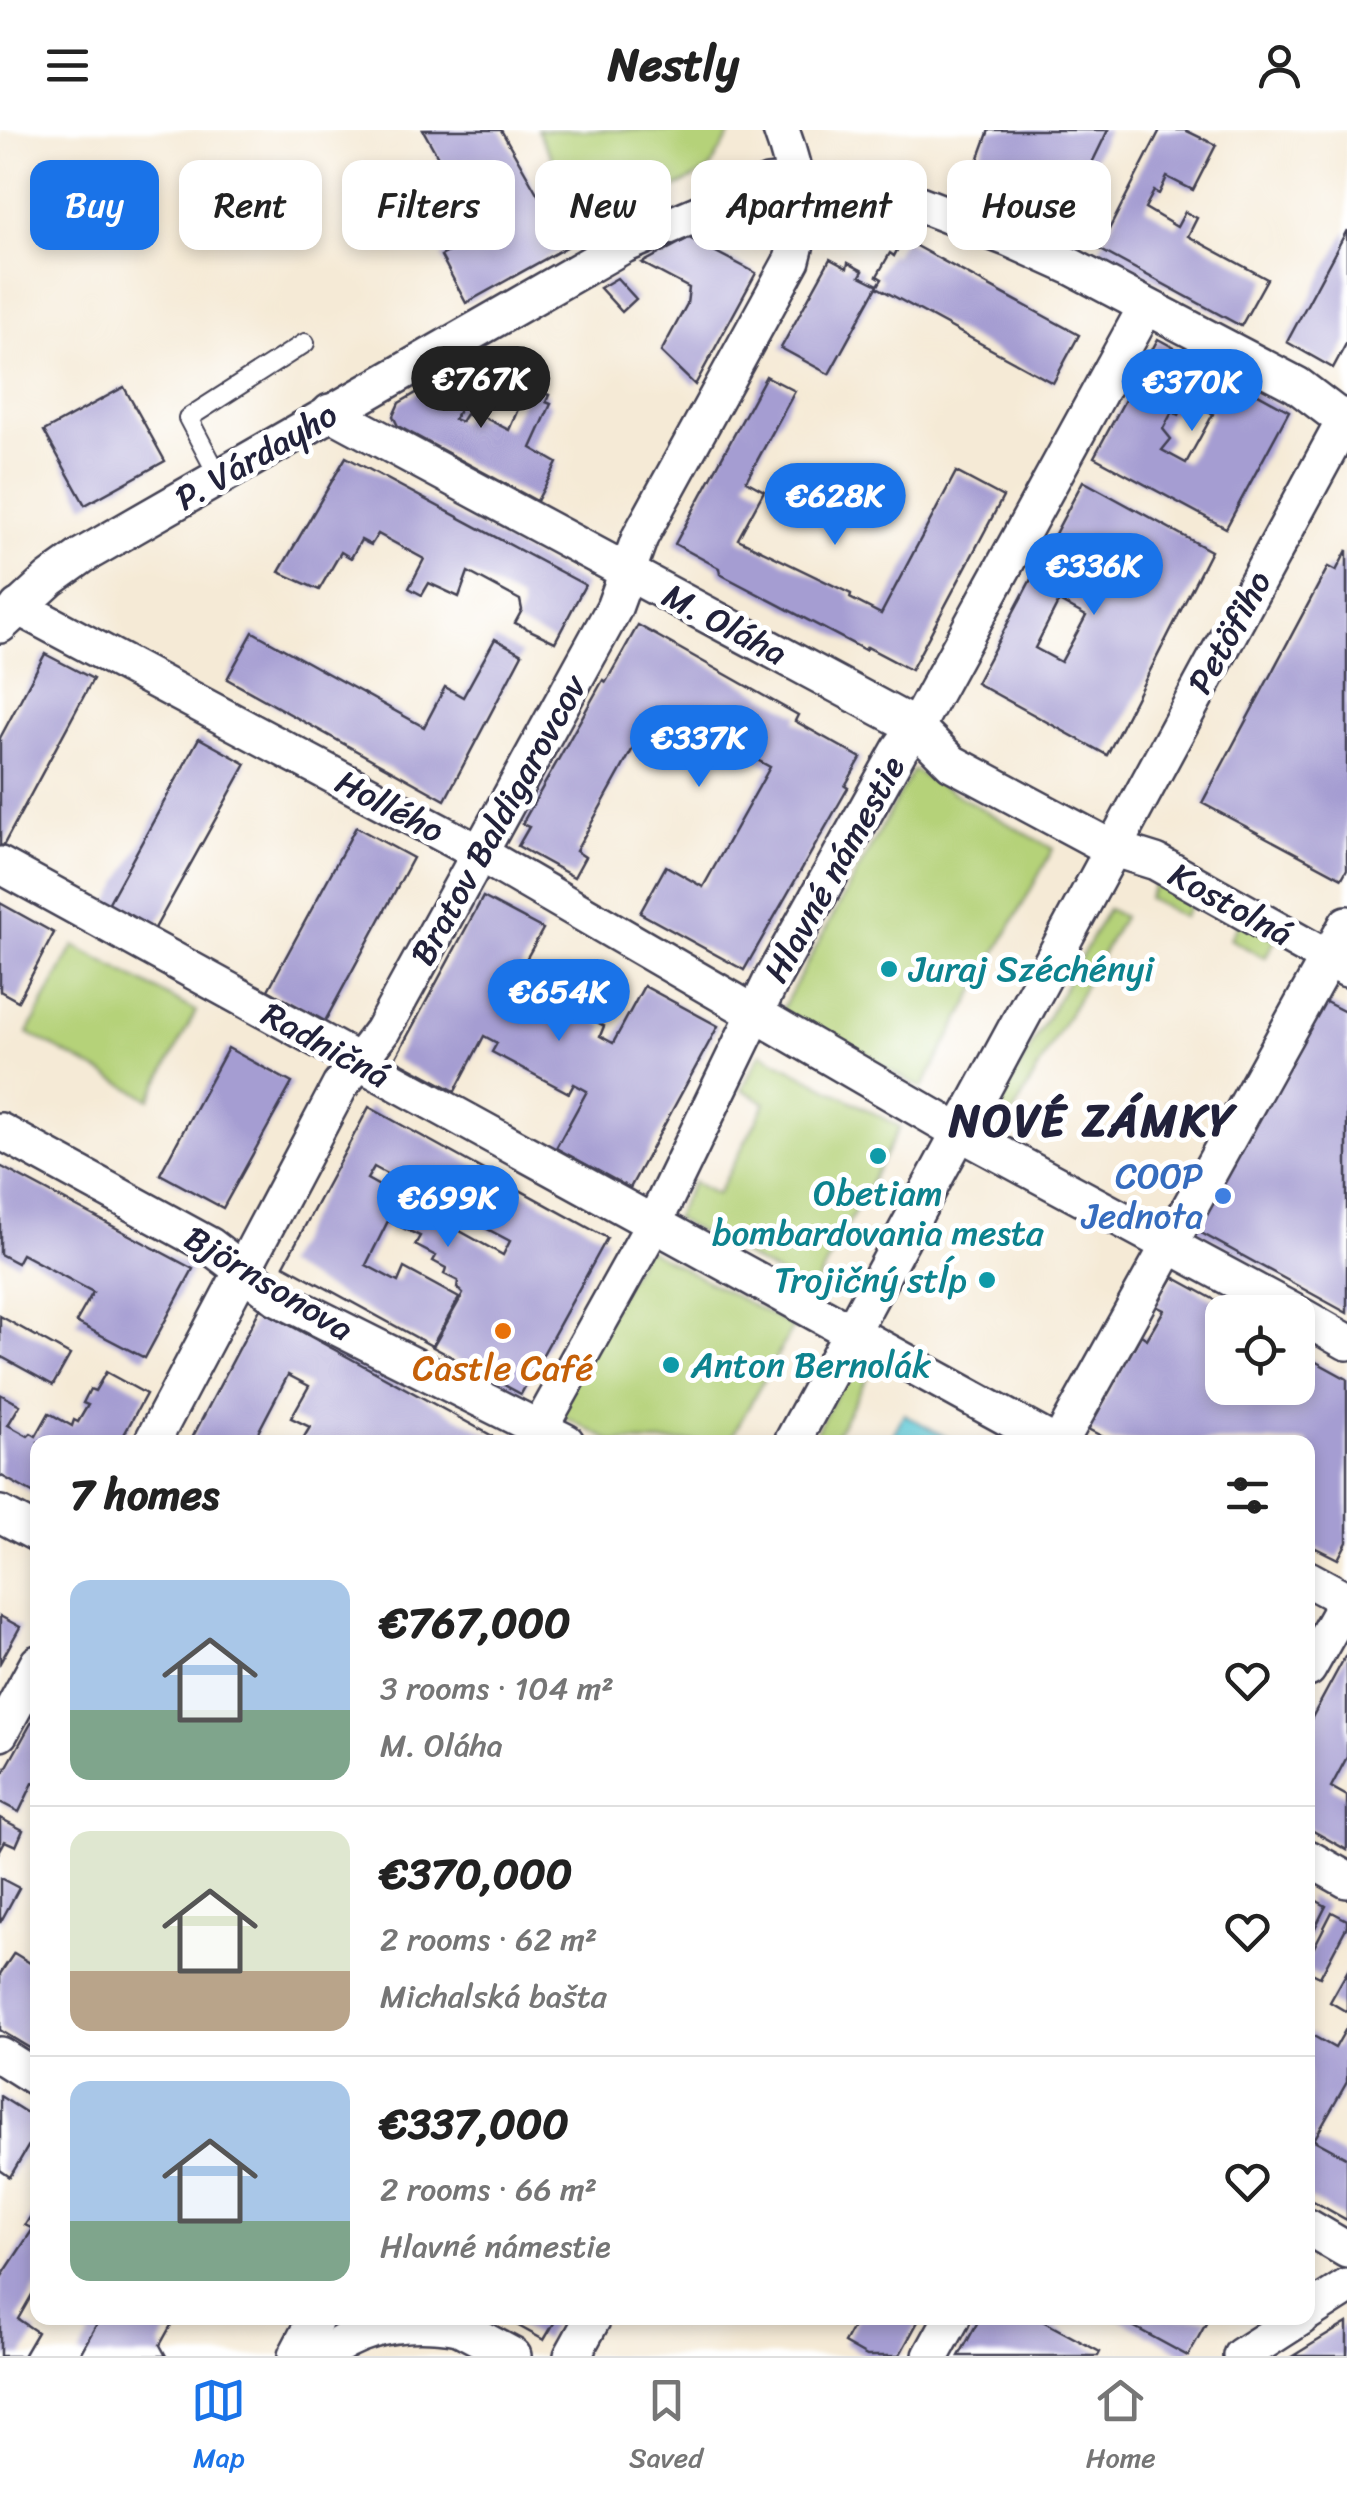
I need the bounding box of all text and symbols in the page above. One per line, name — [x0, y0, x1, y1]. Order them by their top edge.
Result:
text: Nestly — [608, 25, 739, 105]
icon: menu — [40, 38, 95, 93]
icon: person — [1252, 38, 1307, 93]
chip: Buy — [30, 160, 159, 250]
chip: Rent — [179, 160, 322, 250]
chip: Filters — [342, 160, 515, 250]
chip: New — [535, 160, 671, 250]
chip: Apartment — [691, 160, 927, 250]
chip: House — [947, 160, 1111, 250]
pin: €767K — [411, 346, 551, 431]
pin: €370K — [1122, 349, 1262, 434]
text: €767K — [433, 350, 529, 407]
text: €370K — [1144, 353, 1240, 410]
street label: P. Várdayho — [162, 384, 350, 528]
pin: €628K — [765, 463, 905, 548]
text: €628K — [787, 467, 883, 524]
pin: €336K — [1024, 533, 1164, 618]
text: €336K — [1047, 537, 1141, 594]
street label: Petöfiho — [1169, 558, 1289, 706]
street label: M. Oláha — [651, 565, 799, 683]
street label: Bratov Baldigarovcov — [392, 661, 605, 977]
pin: €337K — [629, 705, 769, 790]
text: €337K — [652, 709, 746, 766]
street label: Hlavné námestie — [746, 744, 922, 994]
street label: Hollého — [324, 751, 456, 861]
street label: Kostolná — [1157, 844, 1305, 964]
place label: Juraj Széchényi — [908, 938, 1155, 1000]
marker: Juraj Széchényi — [878, 958, 900, 980]
pin: €654K — [489, 959, 629, 1044]
text: €654K — [510, 963, 608, 1020]
street label: Radničná — [250, 984, 402, 1106]
district label: NOVÉ ZÁMKY — [948, 1081, 1238, 1161]
marker: Obetiam bombardovania mesta — [867, 1145, 889, 1167]
place label: COOP Jednota — [1081, 1145, 1203, 1247]
place label: Obetiam bombardovania mesta — [712, 1162, 1044, 1264]
pin: €699K — [378, 1165, 518, 1250]
text: €699K — [399, 1169, 497, 1226]
marker: COOP Jednota — [1212, 1185, 1234, 1207]
street label: Björnsonova — [172, 1208, 366, 1358]
place label: Trojičný stĺp — [774, 1249, 967, 1311]
marker: Trojičný stĺp — [976, 1269, 998, 1291]
map controls — [1205, 1295, 1315, 1405]
button: locate — [1205, 1295, 1315, 1405]
marker: Castle Café — [492, 1320, 514, 1342]
place label: Anton Bernolák — [690, 1334, 931, 1396]
place label: Castle Café — [413, 1337, 593, 1399]
marker: Anton Bernolák — [660, 1354, 682, 1376]
text: 7 homes — [70, 1458, 219, 1532]
icon: filters — [1220, 1468, 1275, 1523]
text: €767,000 — [380, 1586, 571, 1660]
icon: home — [150, 1620, 270, 1740]
icon: heart — [1220, 1653, 1275, 1708]
text: 3 rooms · 104 m² — [380, 1660, 614, 1717]
text: M. Oláha — [380, 1717, 503, 1774]
text: €370,000 — [380, 1837, 572, 1911]
icon: home — [150, 1871, 270, 1991]
icon: heart — [1220, 1904, 1275, 1959]
text: 2 rooms · 62 m² — [380, 1911, 597, 1968]
text: Michalská bašta — [380, 1968, 607, 2025]
text: €337,000 — [380, 2087, 569, 2161]
icon: home — [150, 2121, 270, 2241]
icon: heart — [1220, 2154, 1275, 2209]
text: 2 rooms · 66 m² — [380, 2161, 597, 2218]
text: Hlavné námestie — [380, 2218, 611, 2275]
tab: Map — [191, 2373, 246, 2482]
tab: Saved — [629, 2373, 703, 2482]
tab: Home — [1086, 2373, 1156, 2482]

